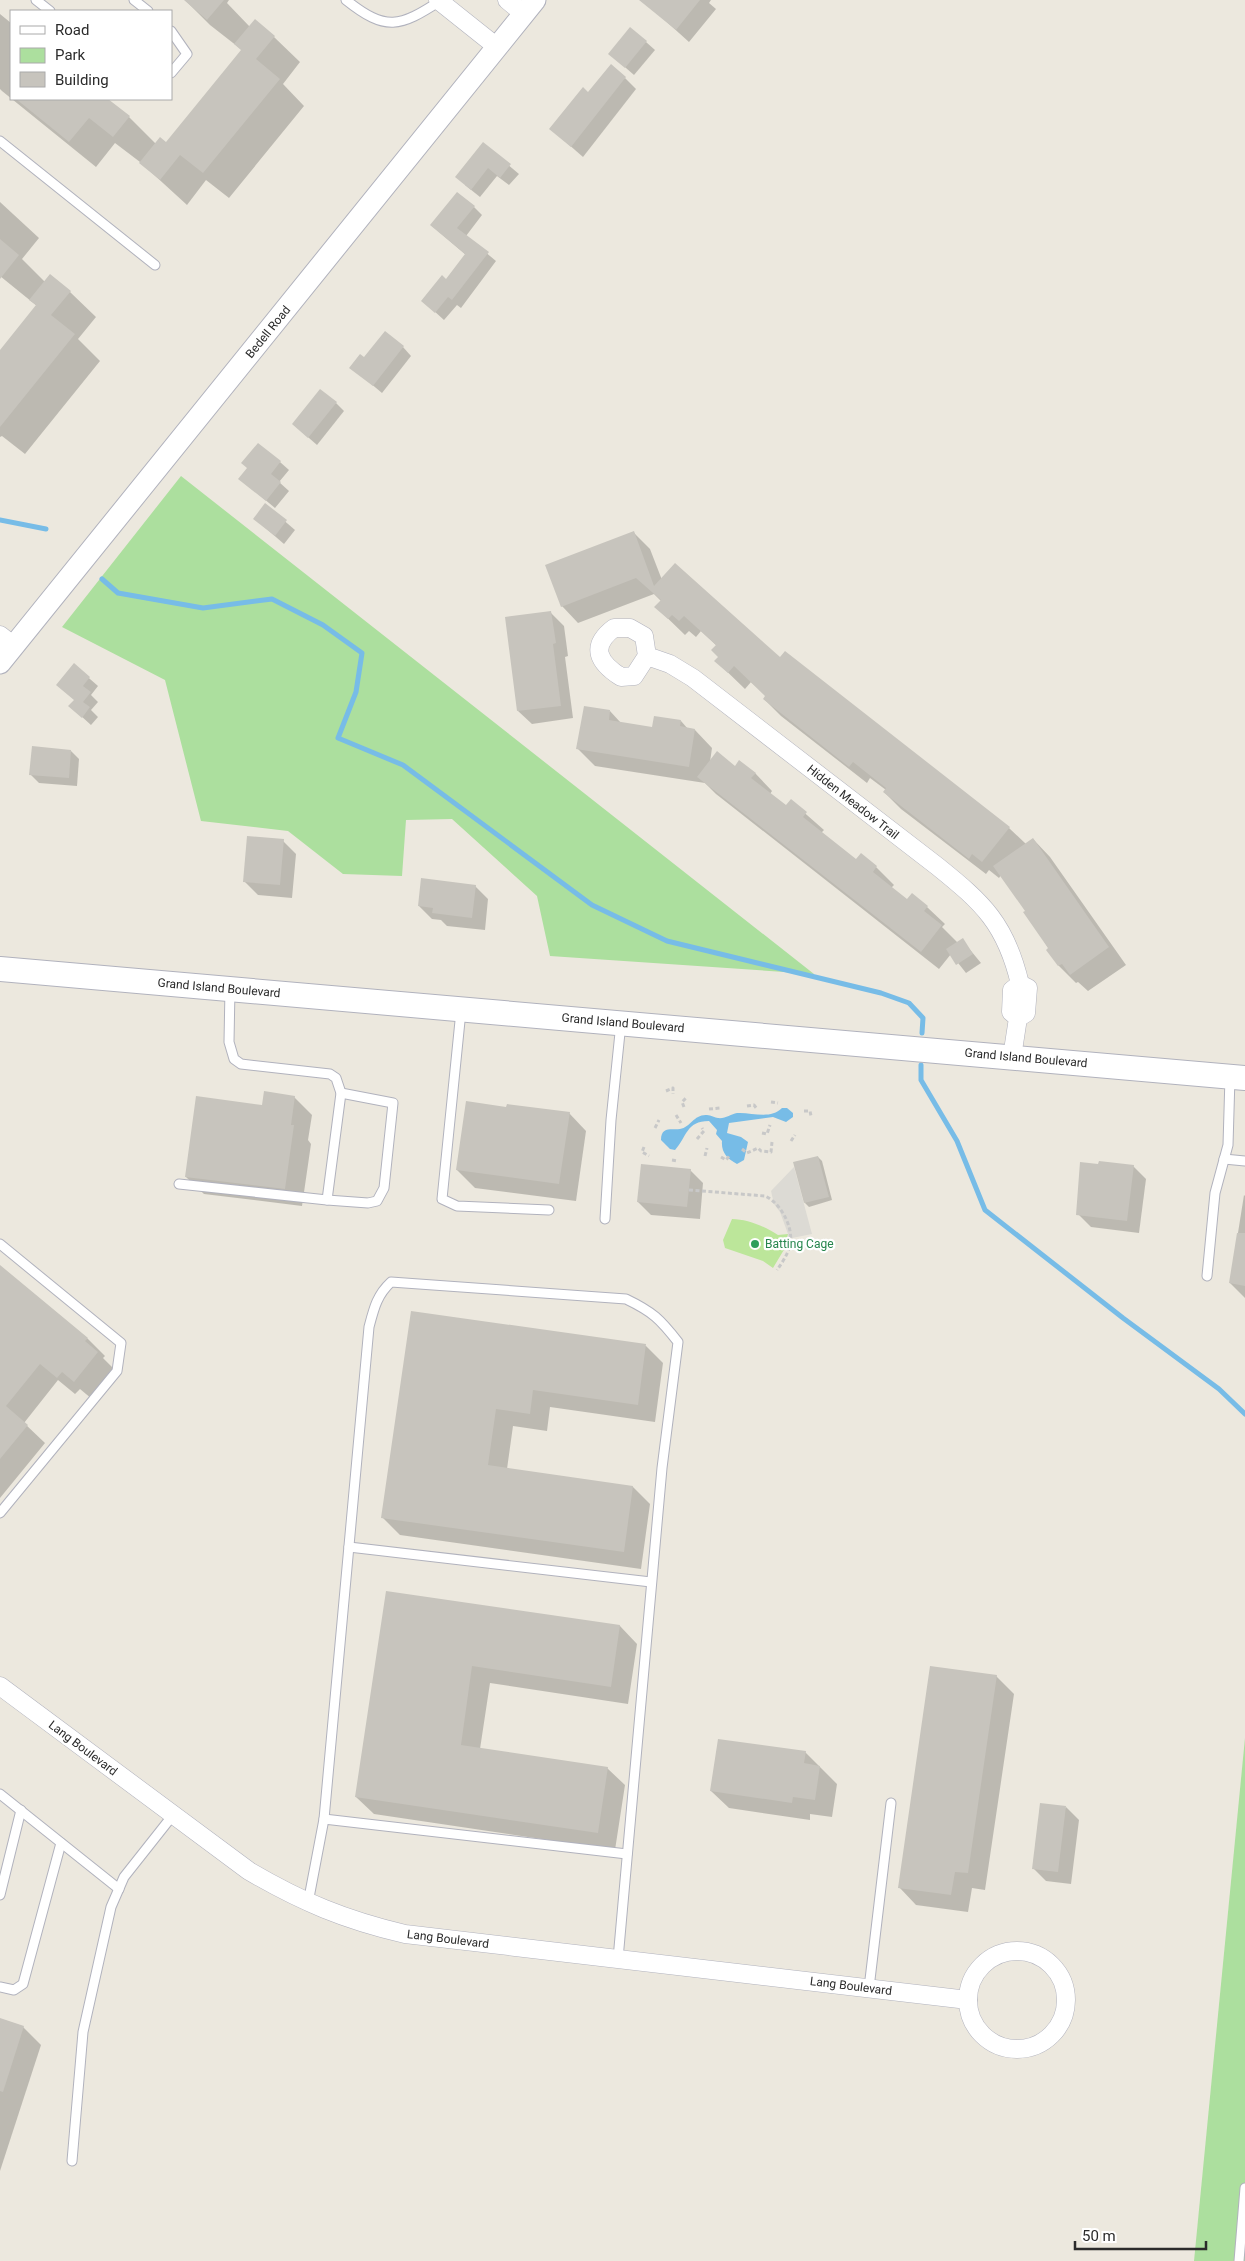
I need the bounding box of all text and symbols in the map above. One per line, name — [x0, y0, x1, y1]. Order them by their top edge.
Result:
legend — [10, 10, 172, 100]
text: Road — [55, 21, 89, 39]
text: Park — [55, 46, 86, 64]
text: Building — [55, 71, 109, 89]
street label: Bedell Road — [243, 303, 293, 361]
street label: Hidden Meadow Trail — [804, 762, 902, 842]
street label: Grand Island Boulevard — [157, 976, 281, 1000]
street label: Grand Island Boulevard — [561, 1011, 685, 1035]
street label: Grand Island Boulevard — [964, 1046, 1088, 1070]
place label: Batting Cage — [765, 1237, 834, 1251]
marker: Batting Cage — [749, 1238, 761, 1250]
street label: Lang Boulevard — [46, 1718, 120, 1778]
street label: Lang Boulevard — [406, 1927, 490, 1951]
street label: Lang Boulevard — [809, 1974, 893, 1998]
scale bar — [1075, 2218, 1206, 2250]
text: 50 m — [1082, 2227, 1116, 2245]

